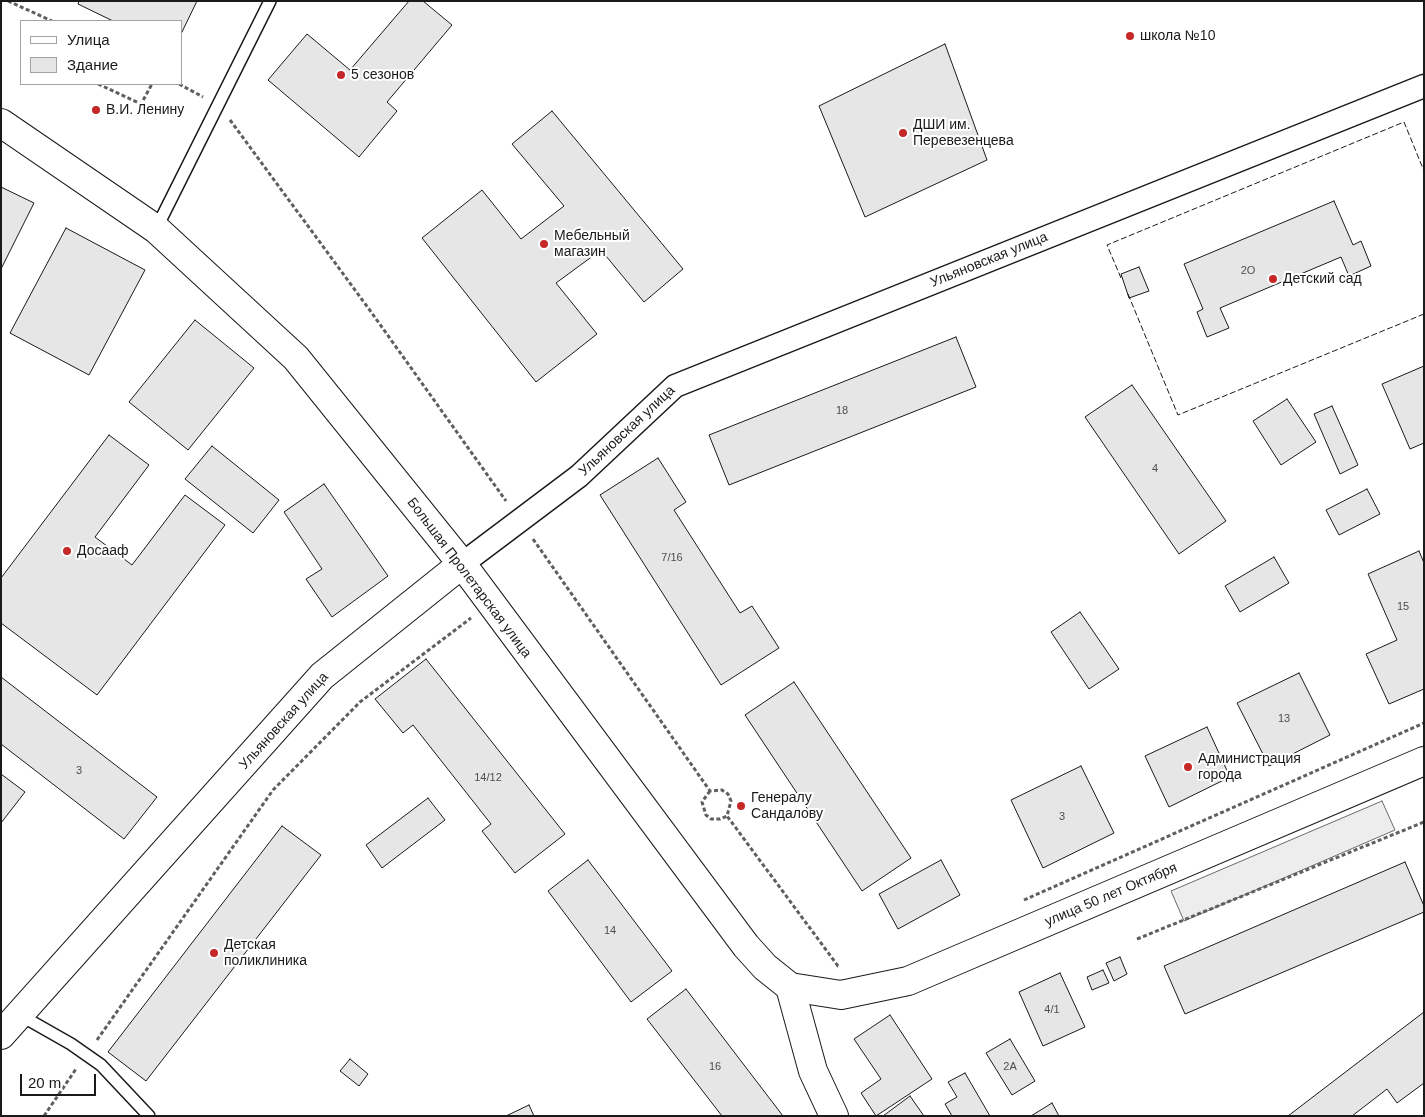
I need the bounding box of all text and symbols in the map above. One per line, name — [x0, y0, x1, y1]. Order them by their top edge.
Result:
legend — [20, 20, 182, 85]
place label: школа №10 — [1140, 28, 1215, 44]
marker: школа №10 — [1124, 30, 1136, 42]
text: Улица — [67, 31, 110, 48]
text: Здание — [67, 56, 118, 73]
place label: 5 сезонов — [351, 67, 414, 83]
marker: 5 сезонов — [335, 69, 347, 81]
place label: В.И. Ленину — [106, 102, 184, 118]
marker: В.И. Ленину — [90, 104, 102, 116]
place label: ДШИ им. Перевезенцева — [913, 117, 1014, 150]
marker: ДШИ им. Перевезенцева — [897, 127, 909, 139]
place label: Мебельный магазин — [554, 228, 630, 260]
street label: Ульяновская улица — [928, 229, 1050, 291]
marker: Мебельный магазин — [538, 238, 550, 250]
house number: 2О — [1241, 264, 1255, 278]
place label: Детский сад — [1283, 271, 1362, 287]
marker: Детский сад — [1267, 273, 1279, 285]
street label: Ульяновская улица — [576, 382, 678, 480]
house number: 18 — [836, 404, 848, 418]
house number: 4 — [1152, 462, 1158, 476]
street label: Большая Пролетарская улица — [403, 495, 535, 661]
place label: Досааф — [77, 543, 129, 559]
marker: Досааф — [61, 545, 73, 557]
house number: 7/16 — [661, 551, 683, 565]
house number: 15 — [1397, 600, 1409, 614]
street label: Ульяновская улица — [236, 669, 332, 773]
house number: 13 — [1278, 712, 1290, 726]
place label: Администрация города — [1198, 751, 1301, 784]
marker: Администрация города — [1182, 761, 1194, 773]
house number: 3 — [76, 764, 82, 778]
house number: 14/12 — [474, 771, 502, 785]
place label: Генералу Сандалову — [751, 790, 823, 822]
marker: Генералу Сандалову — [735, 800, 747, 812]
house number: 3 — [1059, 810, 1065, 824]
street label: улица 50 лет Октября — [1042, 860, 1180, 930]
house number: 14 — [604, 924, 616, 938]
place label: Детская поликлиника — [224, 937, 307, 970]
marker: Детская поликлиника — [208, 947, 220, 959]
house number: 4/1 — [1044, 1003, 1060, 1017]
house number: 16 — [709, 1060, 721, 1074]
house number: 2А — [1003, 1060, 1017, 1074]
scale bar — [22, 1064, 99, 1096]
text: 20 m — [28, 1074, 61, 1091]

